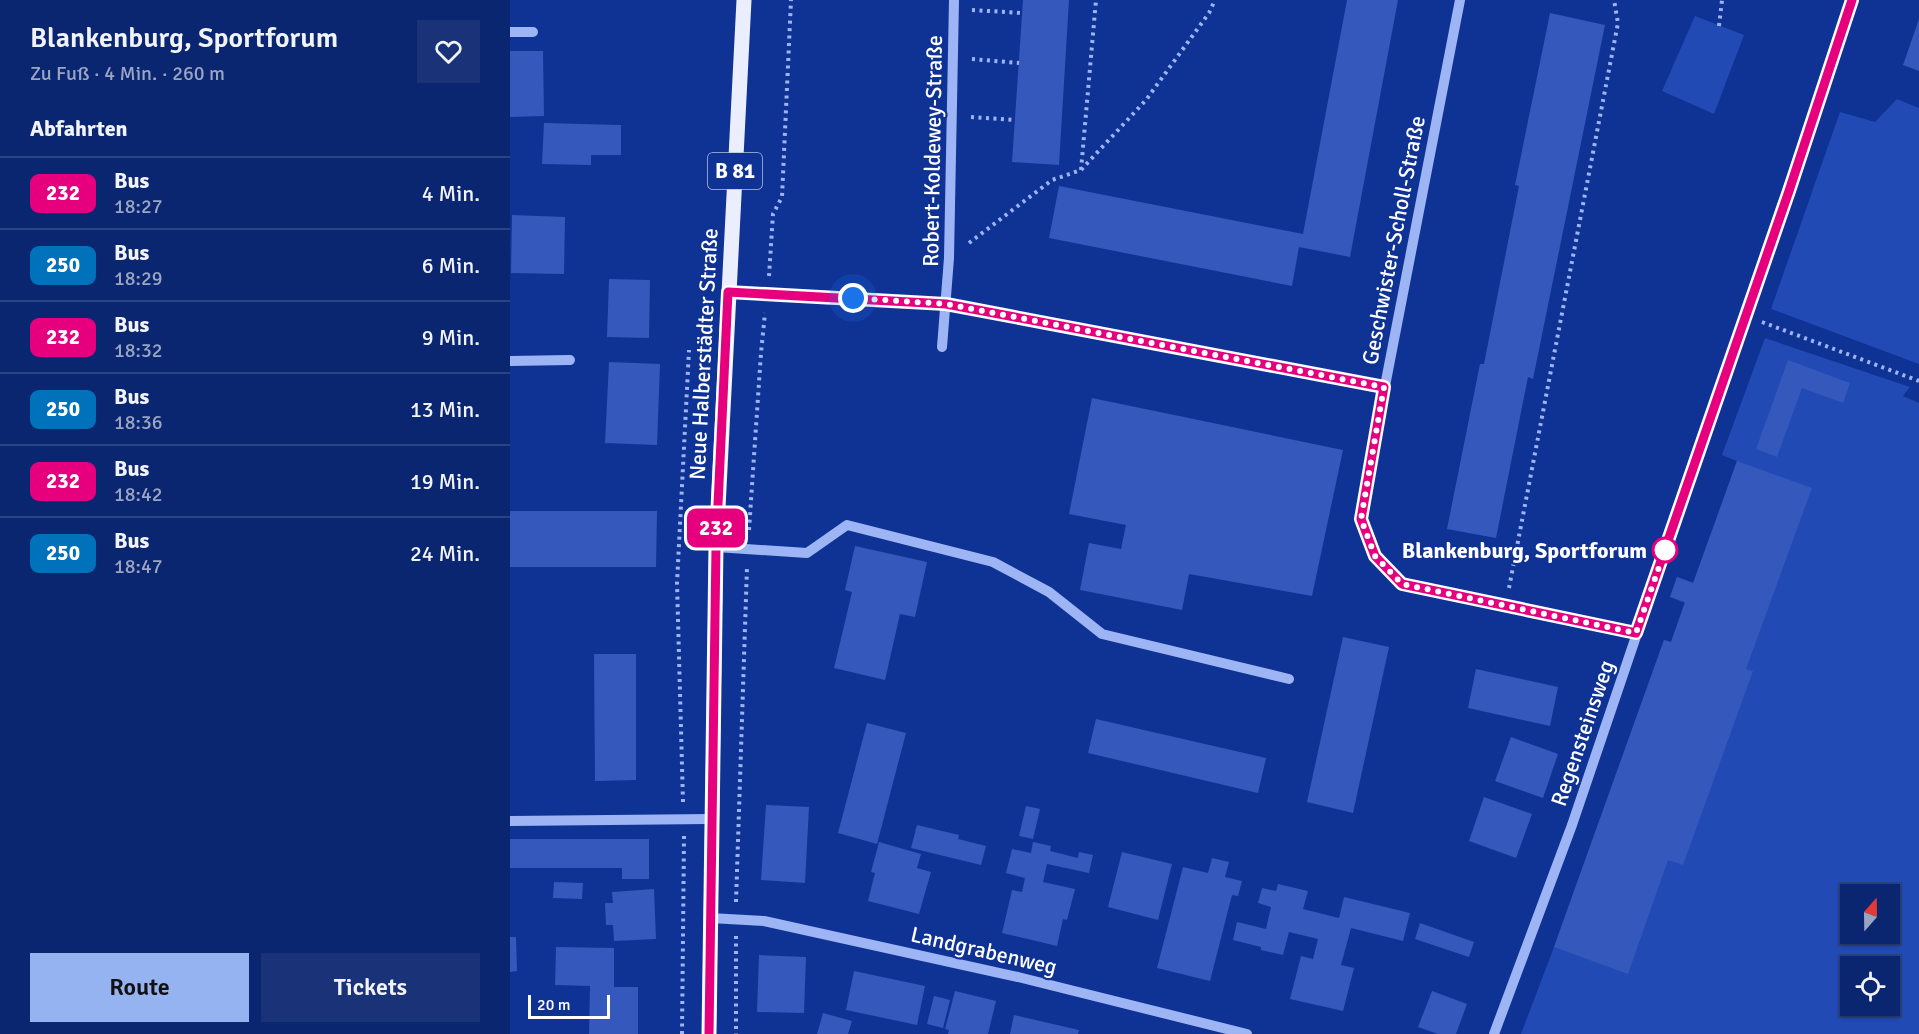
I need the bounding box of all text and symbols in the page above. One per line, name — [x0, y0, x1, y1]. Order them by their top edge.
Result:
button: heart — [417, 20, 480, 83]
text: Blankenburg, Sportforum — [30, 21, 338, 55]
street label: Robert-Koldewey-Straße — [917, 35, 948, 267]
text: Zu Fuß · 4 Min. · 260 m — [30, 61, 225, 86]
street label: Geschwister-Scholl-Straße — [1356, 113, 1431, 367]
text: Abfahrten — [30, 115, 128, 142]
road number: B 81 — [708, 153, 762, 189]
text: Bus — [114, 167, 149, 194]
text: 232 — [46, 180, 80, 206]
text: 4 Min. — [422, 180, 480, 207]
text: 18:27 — [114, 194, 163, 219]
street label: Neue Halberstädter Straße — [683, 227, 724, 481]
text: Bus — [114, 239, 149, 266]
text: 250 — [46, 252, 80, 278]
text: 6 Min. — [422, 252, 480, 279]
text: 18:29 — [114, 266, 163, 291]
your location — [838, 283, 868, 313]
text: Bus — [114, 311, 149, 338]
text: 232 — [46, 324, 80, 350]
text: 9 Min. — [422, 324, 480, 351]
text: 18:32 — [114, 338, 163, 363]
text: Bus — [114, 383, 149, 410]
text: 250 — [46, 396, 80, 422]
text: 13 Min. — [410, 396, 480, 423]
text: 18:36 — [114, 410, 163, 435]
text: Bus — [114, 455, 149, 482]
text: 232 — [46, 468, 80, 494]
text: 19 Min. — [410, 468, 480, 495]
text: 18:42 — [114, 482, 163, 507]
line badge: 232 — [682, 508, 750, 548]
text: 232 — [699, 515, 733, 541]
text: Bus — [114, 527, 149, 554]
place label: Blankenburg, Sportforum — [1402, 537, 1647, 564]
marker: Blankenburg, Sportforum — [1652, 537, 1678, 563]
text: 250 — [46, 540, 80, 566]
text: 24 Min. — [410, 540, 480, 567]
text: 18:47 — [114, 554, 163, 579]
street label: Regensteinsweg — [1545, 657, 1620, 810]
north arrow — [1840, 884, 1900, 944]
map controls — [1840, 884, 1900, 1016]
street label: Landgrabenweg — [908, 921, 1060, 980]
button: Route — [30, 953, 249, 1022]
button: Tickets — [261, 953, 480, 1022]
button: locate — [1840, 956, 1900, 1016]
scale bar — [528, 992, 610, 1020]
text: 20 m — [537, 995, 571, 1015]

